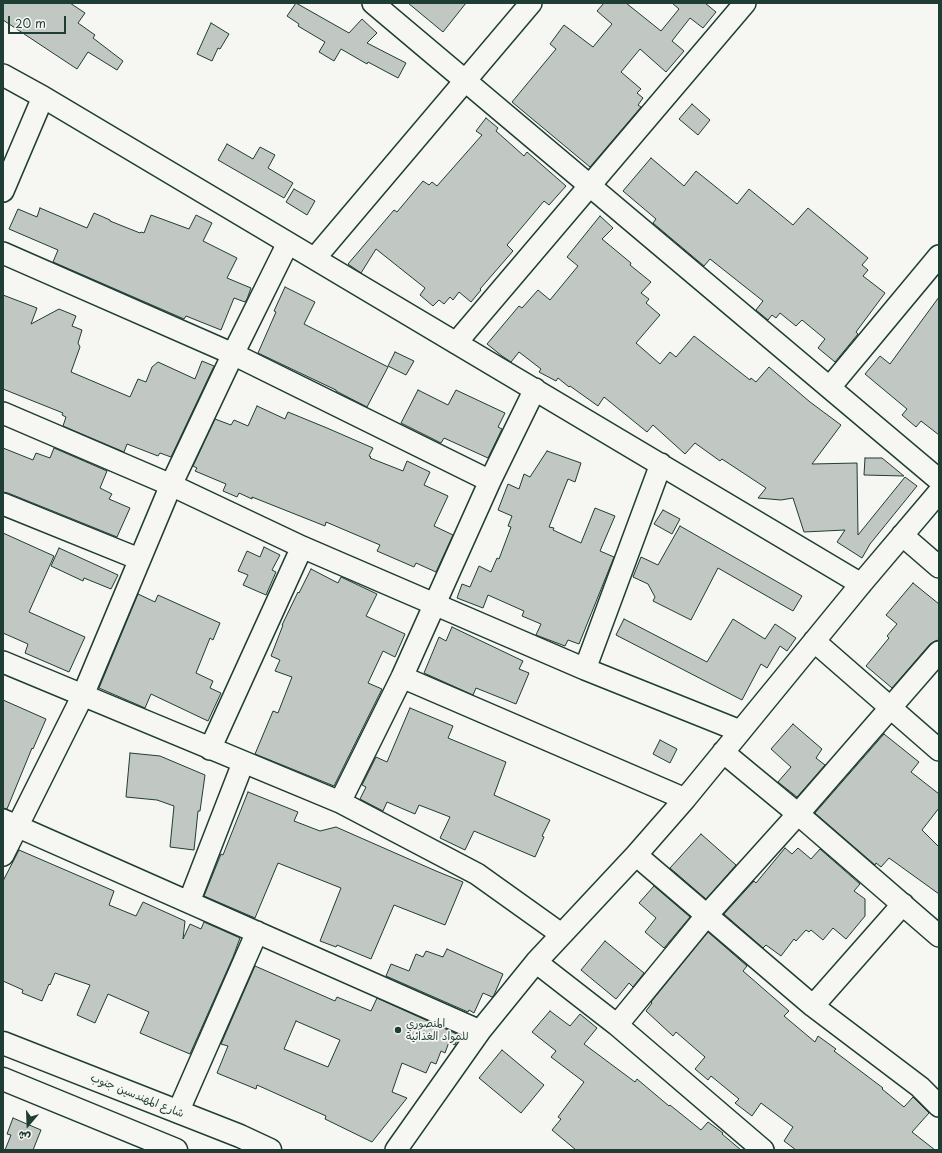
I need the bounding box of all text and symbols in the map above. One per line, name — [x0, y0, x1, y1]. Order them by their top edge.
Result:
scale bar — [10, 8, 68, 34]
text: 20 m — [15, 14, 46, 32]
place label: المنصوري للمواد الغذائية — [406, 1017, 468, 1043]
marker: المنصوري للمواد الغذائية — [393, 1025, 403, 1035]
street label: شارع المهندسين جنوب — [88, 1071, 186, 1121]
north arrow — [8, 1105, 48, 1145]
text: ش — [15, 1127, 32, 1147]

